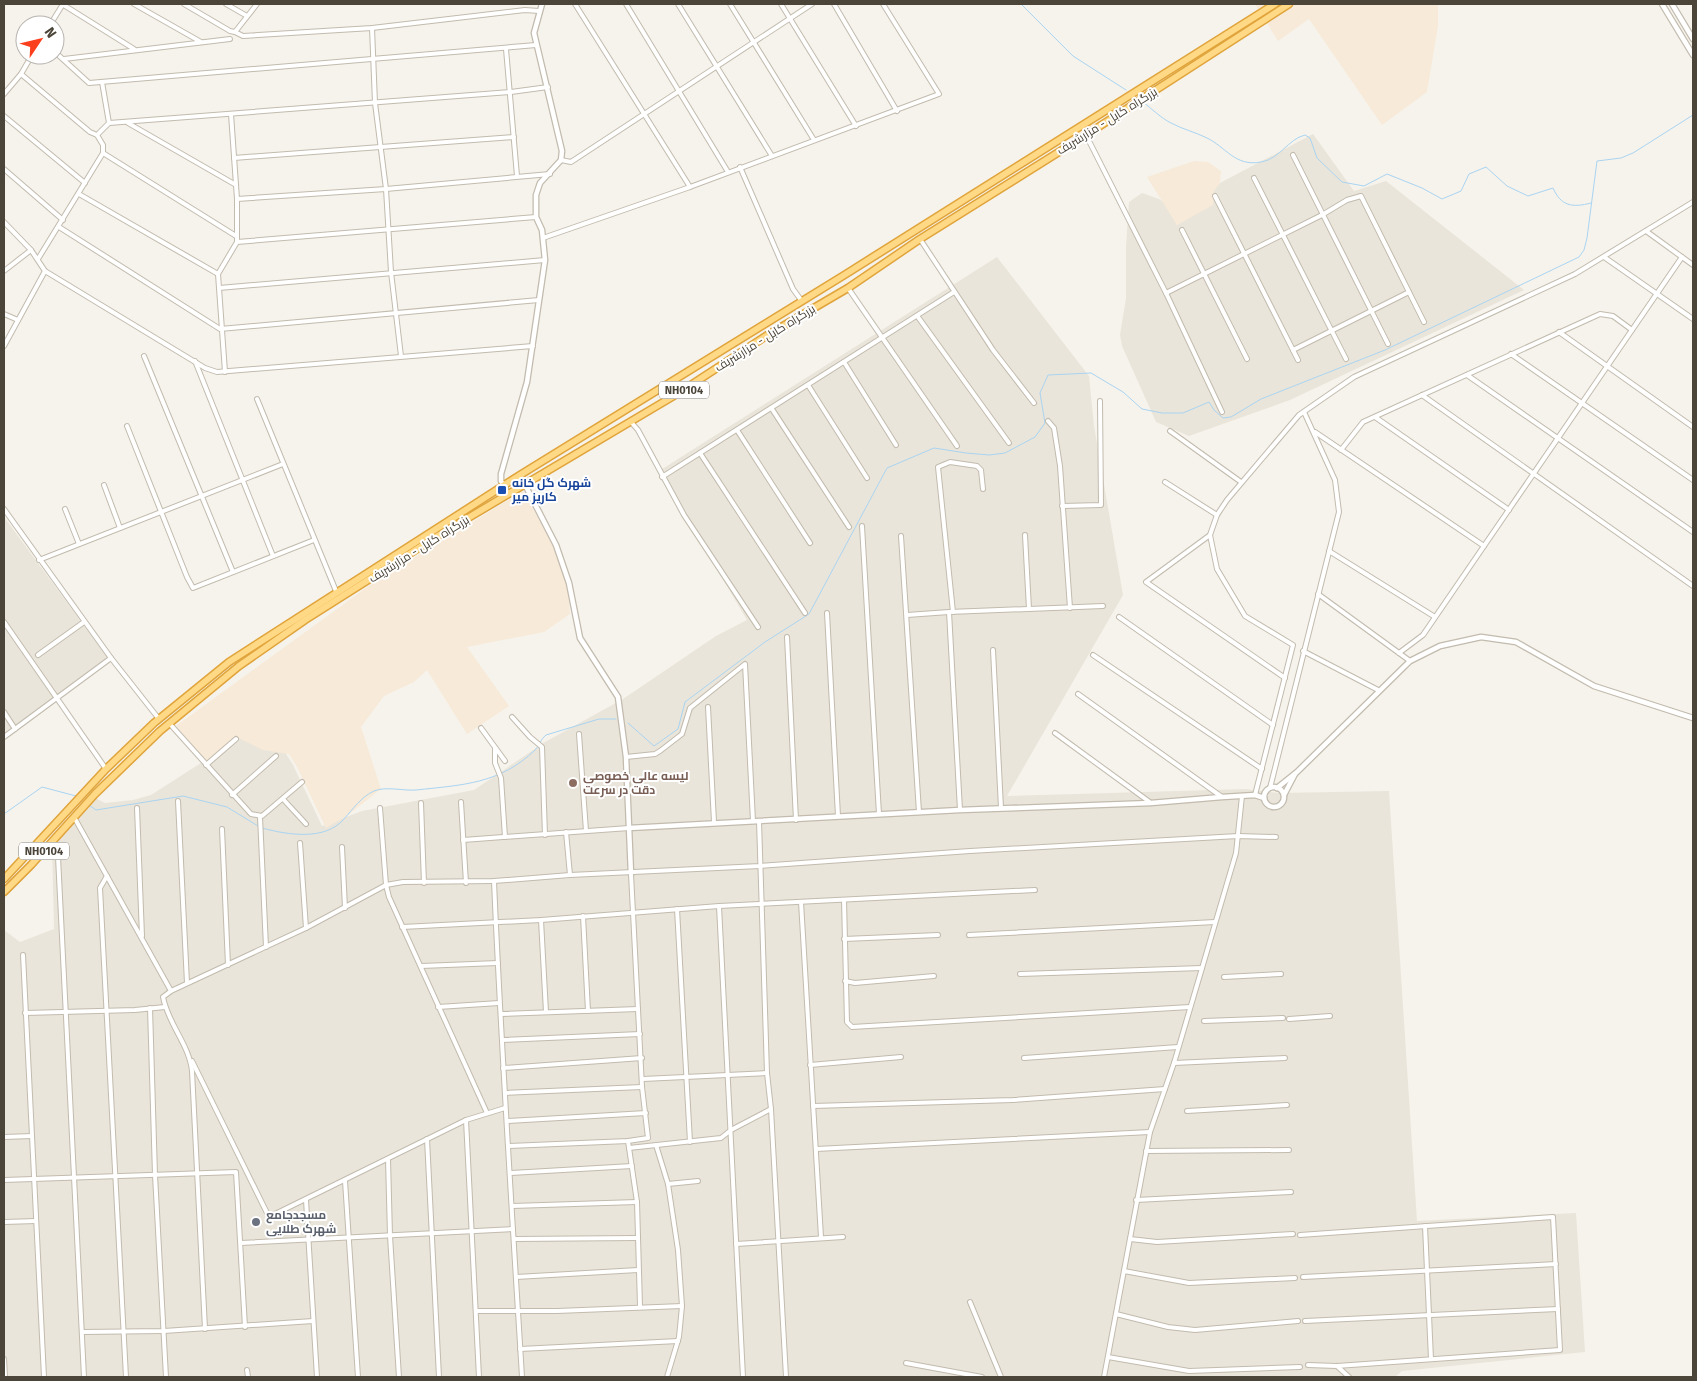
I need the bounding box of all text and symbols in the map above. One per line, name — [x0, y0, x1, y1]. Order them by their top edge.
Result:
north arrow — [15, 15, 65, 65]
text: N — [41, 24, 60, 42]
street label: بزرگراه کابل - مزارشریف — [1054, 84, 1160, 158]
street label: بزرگراه کابل - مزارشریف — [712, 301, 818, 375]
road number: NH0104 — [659, 382, 709, 398]
place label: شهرک گل خانه کاریز میر — [511, 476, 591, 505]
marker: شهرک گل خانه کاریز میر — [496, 484, 508, 496]
street label: بزرگراه کابل - مزارشریف — [366, 512, 472, 586]
place label: لیسه عالی خصوصی دقت در سرعت — [583, 769, 689, 798]
marker: لیسه عالی خصوصی دقت در سرعت — [567, 777, 579, 789]
road number: NH0104 — [19, 842, 69, 859]
place label: مسجدجامع شهرک طلایی — [266, 1208, 337, 1237]
marker: مسجدجامع شهرک طلایی — [250, 1216, 262, 1228]

